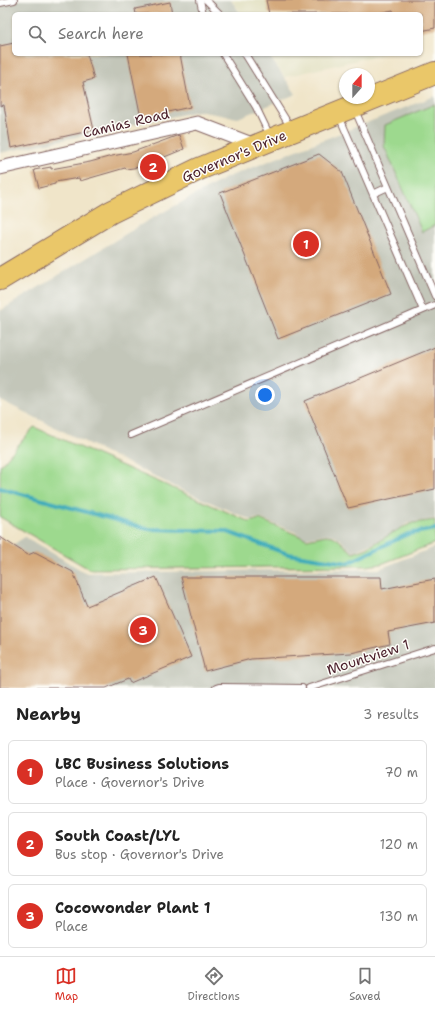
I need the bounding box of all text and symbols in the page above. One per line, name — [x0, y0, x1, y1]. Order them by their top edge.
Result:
search box — [12, 12, 423, 56]
icon: search — [26, 23, 48, 45]
text: Search here — [58, 24, 144, 44]
north arrow — [339, 68, 375, 104]
street label: Camias Road — [81, 104, 171, 142]
street label: Governor's Drive — [179, 126, 289, 186]
pin: 2 — [140, 152, 166, 182]
pin: 1 — [293, 229, 319, 259]
your location — [255, 385, 275, 405]
pin: 3 — [130, 615, 156, 645]
street label: Mountview 1 — [324, 635, 412, 679]
text: Nearby — [16, 703, 81, 725]
text: 3 results — [363, 706, 419, 723]
text: LBC Business Solutions — [55, 754, 229, 774]
text: 1 — [27, 764, 33, 781]
text: 70 m — [384, 764, 418, 781]
text: Place · Governor's Drive — [55, 774, 205, 791]
text: South Coast/LYL — [55, 826, 180, 846]
text: 2 — [25, 836, 35, 853]
text: 120 m — [380, 836, 418, 853]
text: Bus stop · Governor's Drive — [55, 846, 224, 863]
text: Cocowonder Plant 1 — [55, 898, 211, 918]
text: 3 — [25, 908, 35, 925]
text: 130 m — [380, 908, 418, 925]
text: Place — [55, 918, 88, 935]
tab: Map — [55, 965, 78, 1004]
tab: Directions — [187, 965, 240, 1004]
tab: Saved — [349, 965, 380, 1004]

